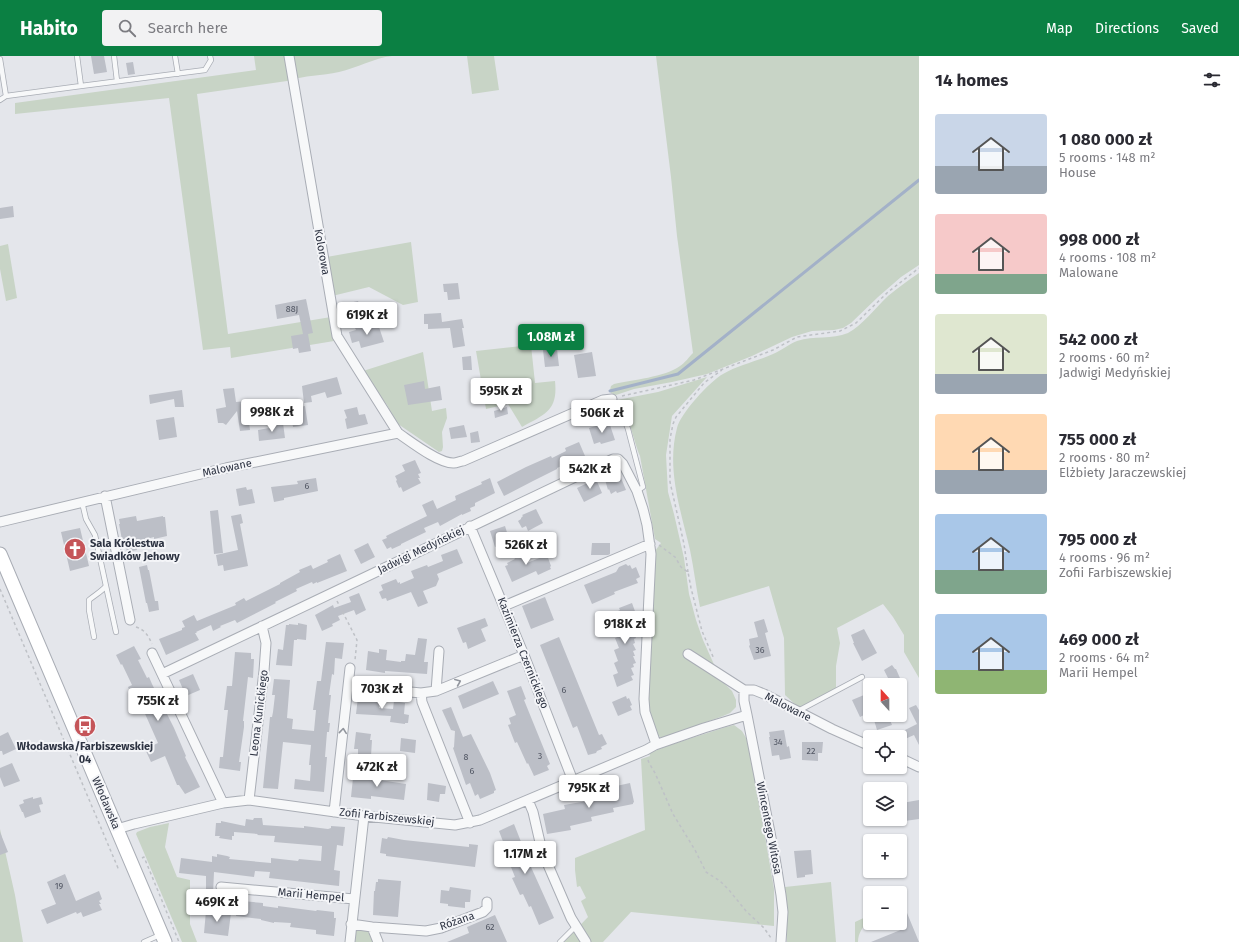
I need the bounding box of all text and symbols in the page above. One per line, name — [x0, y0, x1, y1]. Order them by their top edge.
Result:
search box — [102, 10, 382, 46]
text: Habito — [20, 17, 78, 40]
icon: search — [116, 17, 138, 39]
text: Search here — [148, 19, 228, 37]
text: Map — [1046, 20, 1073, 37]
text: Directions — [1095, 20, 1159, 37]
text: Saved — [1181, 20, 1219, 37]
icon: filters — [1201, 69, 1223, 91]
text: 14 homes — [935, 70, 1008, 91]
text: 1 080 000 zł — [1059, 129, 1152, 150]
icon: home — [967, 130, 1015, 178]
text: 5 rooms · 148 m² — [1059, 150, 1155, 165]
text: House — [1059, 165, 1096, 180]
street label: Kolorowa — [312, 228, 332, 276]
text: 998 000 zł — [1059, 229, 1139, 250]
icon: home — [967, 230, 1015, 278]
text: 4 rooms · 108 m² — [1059, 250, 1156, 265]
text: Malowane — [1059, 265, 1118, 280]
pin: 619K zł — [330, 302, 404, 336]
house number: 88J — [286, 304, 298, 314]
text: 619K zł — [346, 307, 388, 322]
pin: 1.08M zł — [510, 324, 592, 358]
text: 1.08M zł — [527, 329, 575, 344]
text: 542 000 zł — [1059, 329, 1138, 350]
icon: home — [967, 330, 1015, 378]
text: 2 rooms · 60 m² — [1059, 350, 1150, 365]
text: Jadwigi Medyńskiej — [1059, 365, 1171, 380]
pin: 595K zł — [464, 378, 538, 412]
text: 595K zł — [480, 383, 522, 398]
pin: 998K zł — [235, 399, 309, 433]
pin: 506K zł — [565, 400, 639, 434]
text: 998K zł — [250, 404, 294, 419]
text: 506K zł — [580, 405, 624, 420]
text: 755 000 zł — [1059, 429, 1136, 450]
icon: home — [967, 430, 1015, 478]
text: 2 rooms · 80 m² — [1059, 450, 1150, 465]
street label: Malowane — [201, 456, 253, 480]
pin: 542K zł — [553, 456, 627, 490]
text: 542K zł — [569, 461, 611, 476]
text: Elżbiety Jaraczewskiej — [1059, 465, 1186, 480]
house number: 6 — [305, 481, 310, 491]
street label: Jadwigi Medyńskiej — [376, 523, 466, 577]
text: 795 000 zł — [1059, 529, 1137, 550]
icon: home — [967, 530, 1015, 578]
pin: 526K zł — [489, 532, 563, 566]
church icon: Sala Królestwa Swiadków Jehowy — [62, 536, 88, 562]
place label: Sala Królestwa Swiadków Jehowy — [90, 537, 180, 563]
text: 526K zł — [505, 537, 547, 552]
text: 4 rooms · 96 m² — [1059, 550, 1150, 565]
text: Zofii Farbiszewskiej — [1059, 565, 1172, 580]
street label: Kazimierza Czernickiego — [495, 595, 551, 711]
pin: 918K zł — [588, 611, 662, 645]
text: 918K zł — [604, 616, 646, 631]
text: 469 000 zł — [1059, 629, 1139, 650]
icon: home — [967, 630, 1015, 678]
house number: 36 — [755, 645, 765, 655]
text: 2 rooms · 64 m² — [1059, 650, 1149, 665]
text: Marii Hempel — [1059, 665, 1138, 680]
street label: Leona Kunickiego — [247, 669, 271, 757]
pin: 703K zł — [345, 676, 419, 710]
north arrow — [863, 678, 907, 722]
map controls — [863, 678, 907, 930]
one-way arrow — [454, 679, 461, 687]
text: 703K zł — [361, 681, 403, 696]
house number: 6 — [562, 685, 567, 695]
pin: 755K zł — [121, 688, 195, 722]
street label: Malowane — [763, 690, 813, 724]
text: 755K zł — [137, 693, 179, 708]
bus stop icon: Włodawska/Farbiszewskiej 04 — [72, 713, 98, 739]
one-way arrow — [338, 728, 347, 734]
button: locate — [863, 730, 907, 774]
house number: 34 — [773, 737, 783, 747]
place label: Włodawska/Farbiszewskiej 04 — [17, 740, 153, 766]
house number: 22 — [807, 746, 815, 756]
house number: 3 — [538, 751, 542, 761]
house number: 8 — [464, 752, 469, 762]
pin: 472K zł — [340, 754, 414, 788]
text: 472K zł — [356, 759, 398, 774]
house number: 6 — [470, 766, 475, 776]
street label: Włodawska — [89, 775, 123, 831]
pin: 795K zł — [552, 775, 626, 809]
text: 795K zł — [568, 780, 610, 795]
street label: Wincentego Witosa — [754, 781, 784, 875]
button: layers — [863, 782, 907, 826]
street label: Zofii Farbiszewskiej — [339, 806, 435, 828]
button: + — [863, 834, 907, 878]
pin: 1.17M zł — [484, 841, 566, 875]
text: 1.17M zł — [503, 846, 547, 861]
house number: 19 — [55, 881, 64, 891]
street label: Marii Hempel — [277, 886, 345, 904]
button: − — [863, 886, 907, 930]
pin: 469K zł — [180, 889, 254, 923]
text: 469K zł — [195, 894, 239, 909]
street label: Różana — [438, 909, 476, 933]
house number: 62 — [485, 922, 495, 932]

